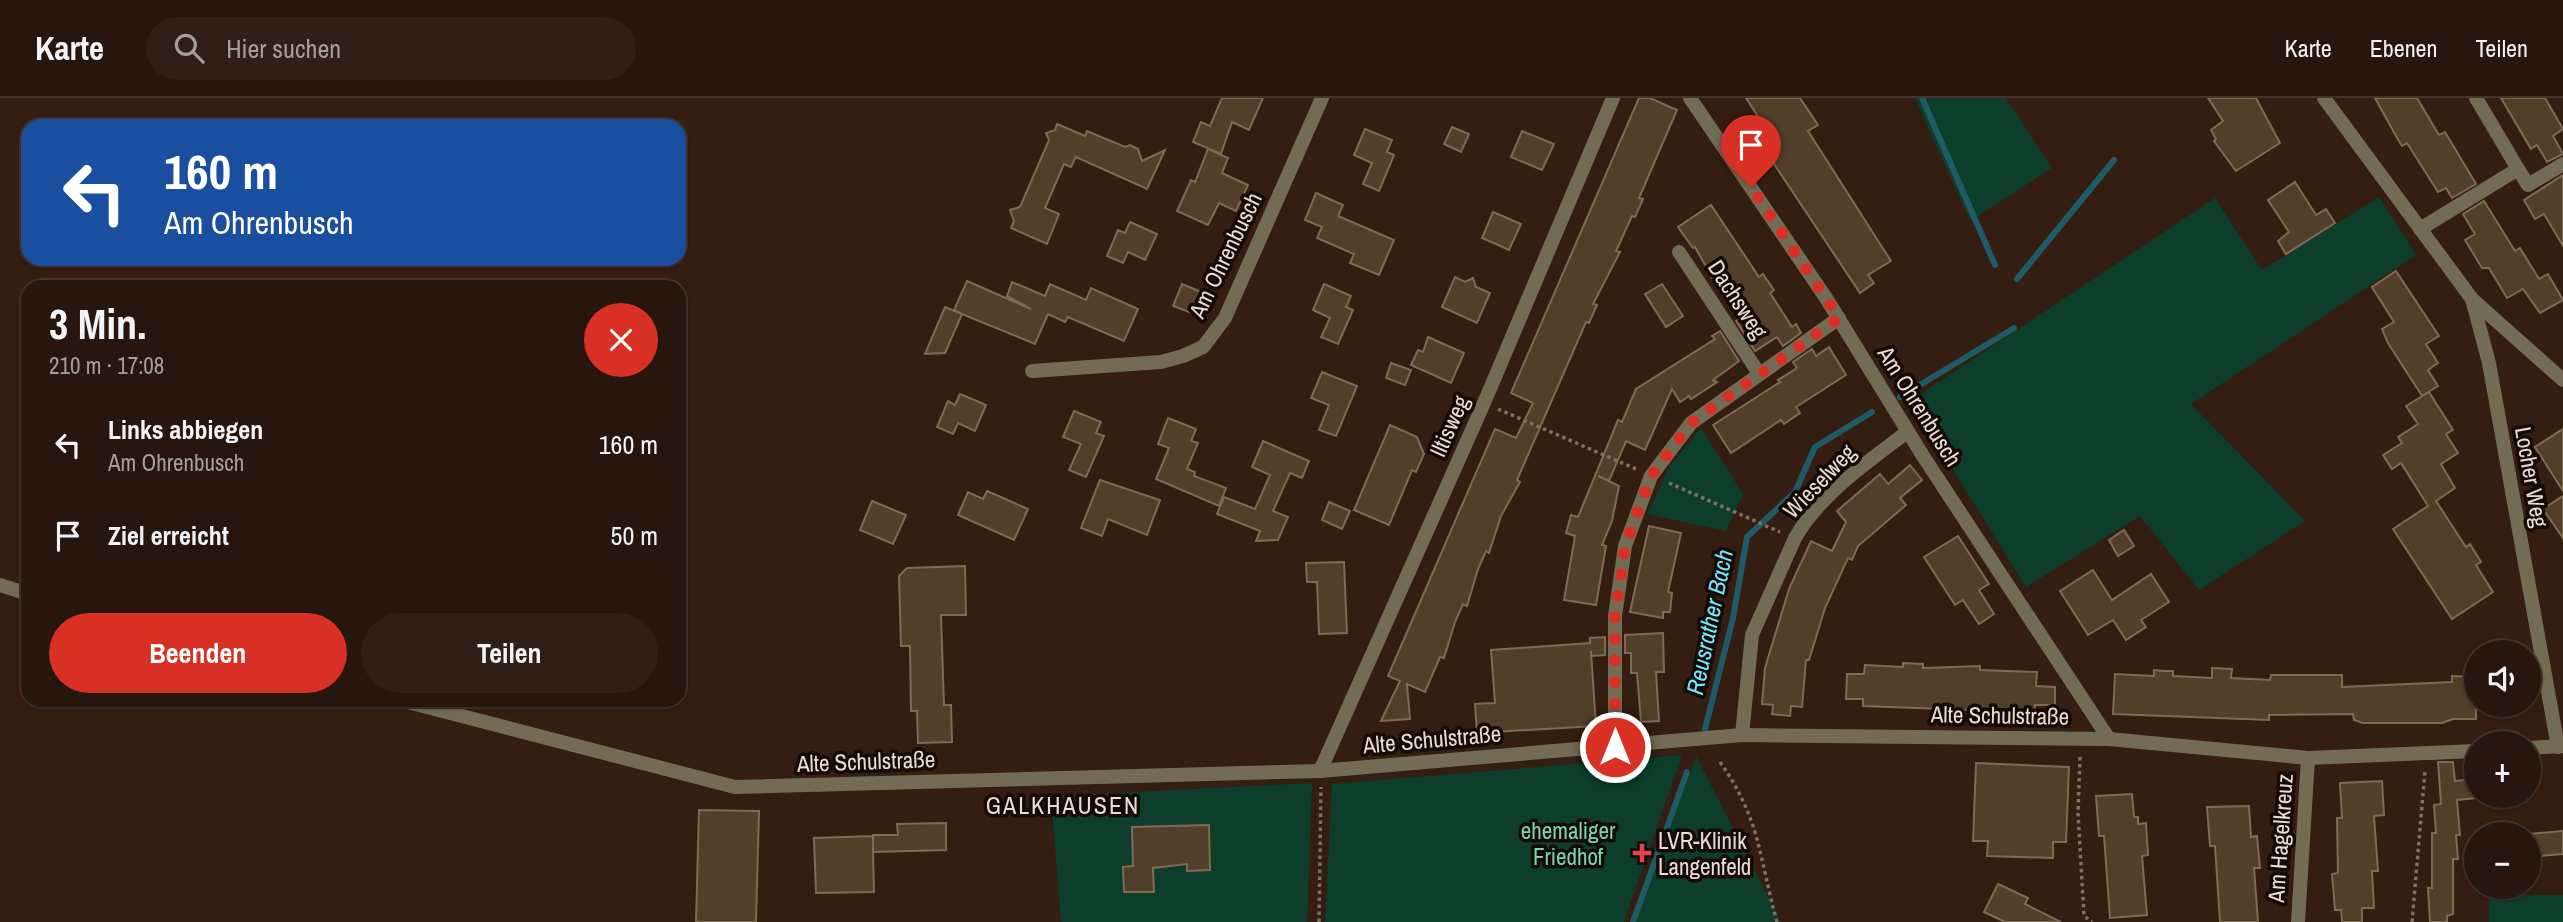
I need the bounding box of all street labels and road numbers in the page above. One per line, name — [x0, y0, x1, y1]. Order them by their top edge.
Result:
street label: Am Ohrenbusch — [1181, 187, 1269, 324]
street label: Dachsweg — [1701, 254, 1775, 345]
street label: Am Ohrenbusch — [1870, 339, 1969, 472]
street label: Iltisweg — [1422, 390, 1476, 462]
street label: Locher Weg — [2508, 424, 2556, 530]
street label: Wieselweg — [1776, 437, 1863, 525]
street label: Alte Schulstraße — [1930, 698, 2069, 732]
street label: Alte Schulstraße — [1361, 718, 1502, 761]
street label: Alte Schulstraße — [795, 743, 936, 779]
street label: Am Hagelkreuz — [2260, 773, 2300, 904]

